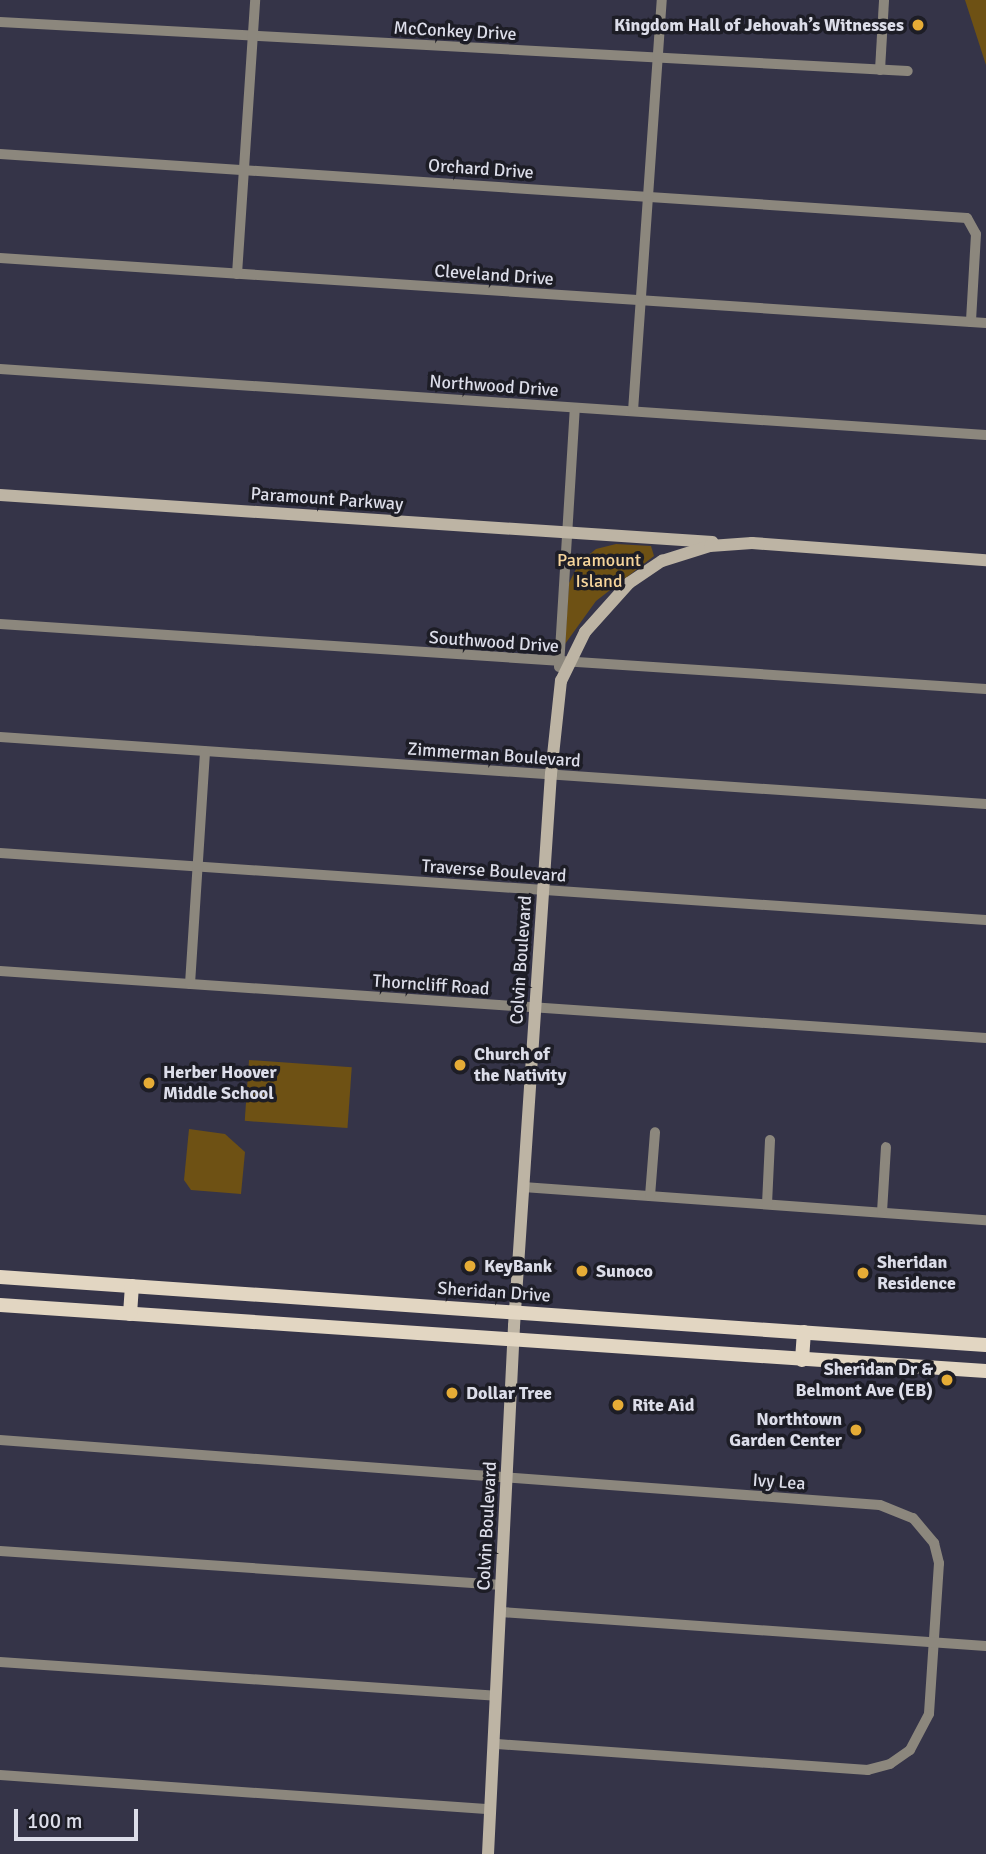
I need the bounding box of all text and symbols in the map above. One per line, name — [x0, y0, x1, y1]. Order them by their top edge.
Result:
place label: Kingdom Hall of Jehovah’s Witnesses — [614, 14, 904, 36]
street label: McConkey Drive — [393, 17, 517, 45]
marker: Kingdom Hall of Jehovah’s Witnesses — [910, 17, 926, 33]
street label: Orchard Drive — [427, 155, 535, 183]
street label: Cleveland Drive — [434, 260, 554, 290]
street label: Northwood Drive — [429, 371, 559, 401]
street label: Paramount Parkway — [250, 483, 404, 515]
park label: Paramount Island — [557, 550, 641, 592]
street label: Southwood Drive — [428, 627, 560, 657]
street label: Zimmerman Boulevard — [407, 738, 581, 772]
street label: Traverse Boulevard — [421, 855, 567, 887]
street label: Colvin Boulevard — [506, 895, 536, 1025]
street label: Thorncliff Road — [372, 970, 490, 1000]
place label: Church of the Nativity — [474, 1044, 566, 1086]
marker: Church of the Nativity — [452, 1057, 468, 1073]
place label: Herber Hoover Middle School — [163, 1062, 277, 1104]
marker: Herber Hoover Middle School — [141, 1075, 157, 1091]
place label: Sheridan Residence — [877, 1252, 956, 1294]
place label: KeyBank — [484, 1255, 552, 1277]
marker: KeyBank — [462, 1258, 478, 1274]
place label: Sunoco — [596, 1260, 653, 1282]
marker: Sunoco — [574, 1263, 590, 1279]
marker: Sheridan Residence — [855, 1265, 871, 1281]
street label: Sheridan Drive — [437, 1277, 551, 1307]
place label: Sheridan Dr & Belmont Ave (EB) — [795, 1359, 933, 1402]
marker: Sheridan Dr & Belmont Ave (EB) — [939, 1372, 955, 1388]
place label: Dollar Tree — [466, 1382, 552, 1404]
marker: Dollar Tree — [444, 1385, 460, 1401]
place label: Rite Aid — [632, 1394, 694, 1416]
marker: Rite Aid — [610, 1397, 626, 1413]
place label: Northtown Garden Center — [729, 1409, 842, 1452]
marker: Northtown Garden Center — [848, 1422, 864, 1438]
street label: Colvin Boulevard — [473, 1461, 501, 1591]
street label: Ivy Lea — [752, 1469, 806, 1495]
scale bar — [18, 1794, 142, 1838]
text: 100 m — [27, 1808, 82, 1834]

